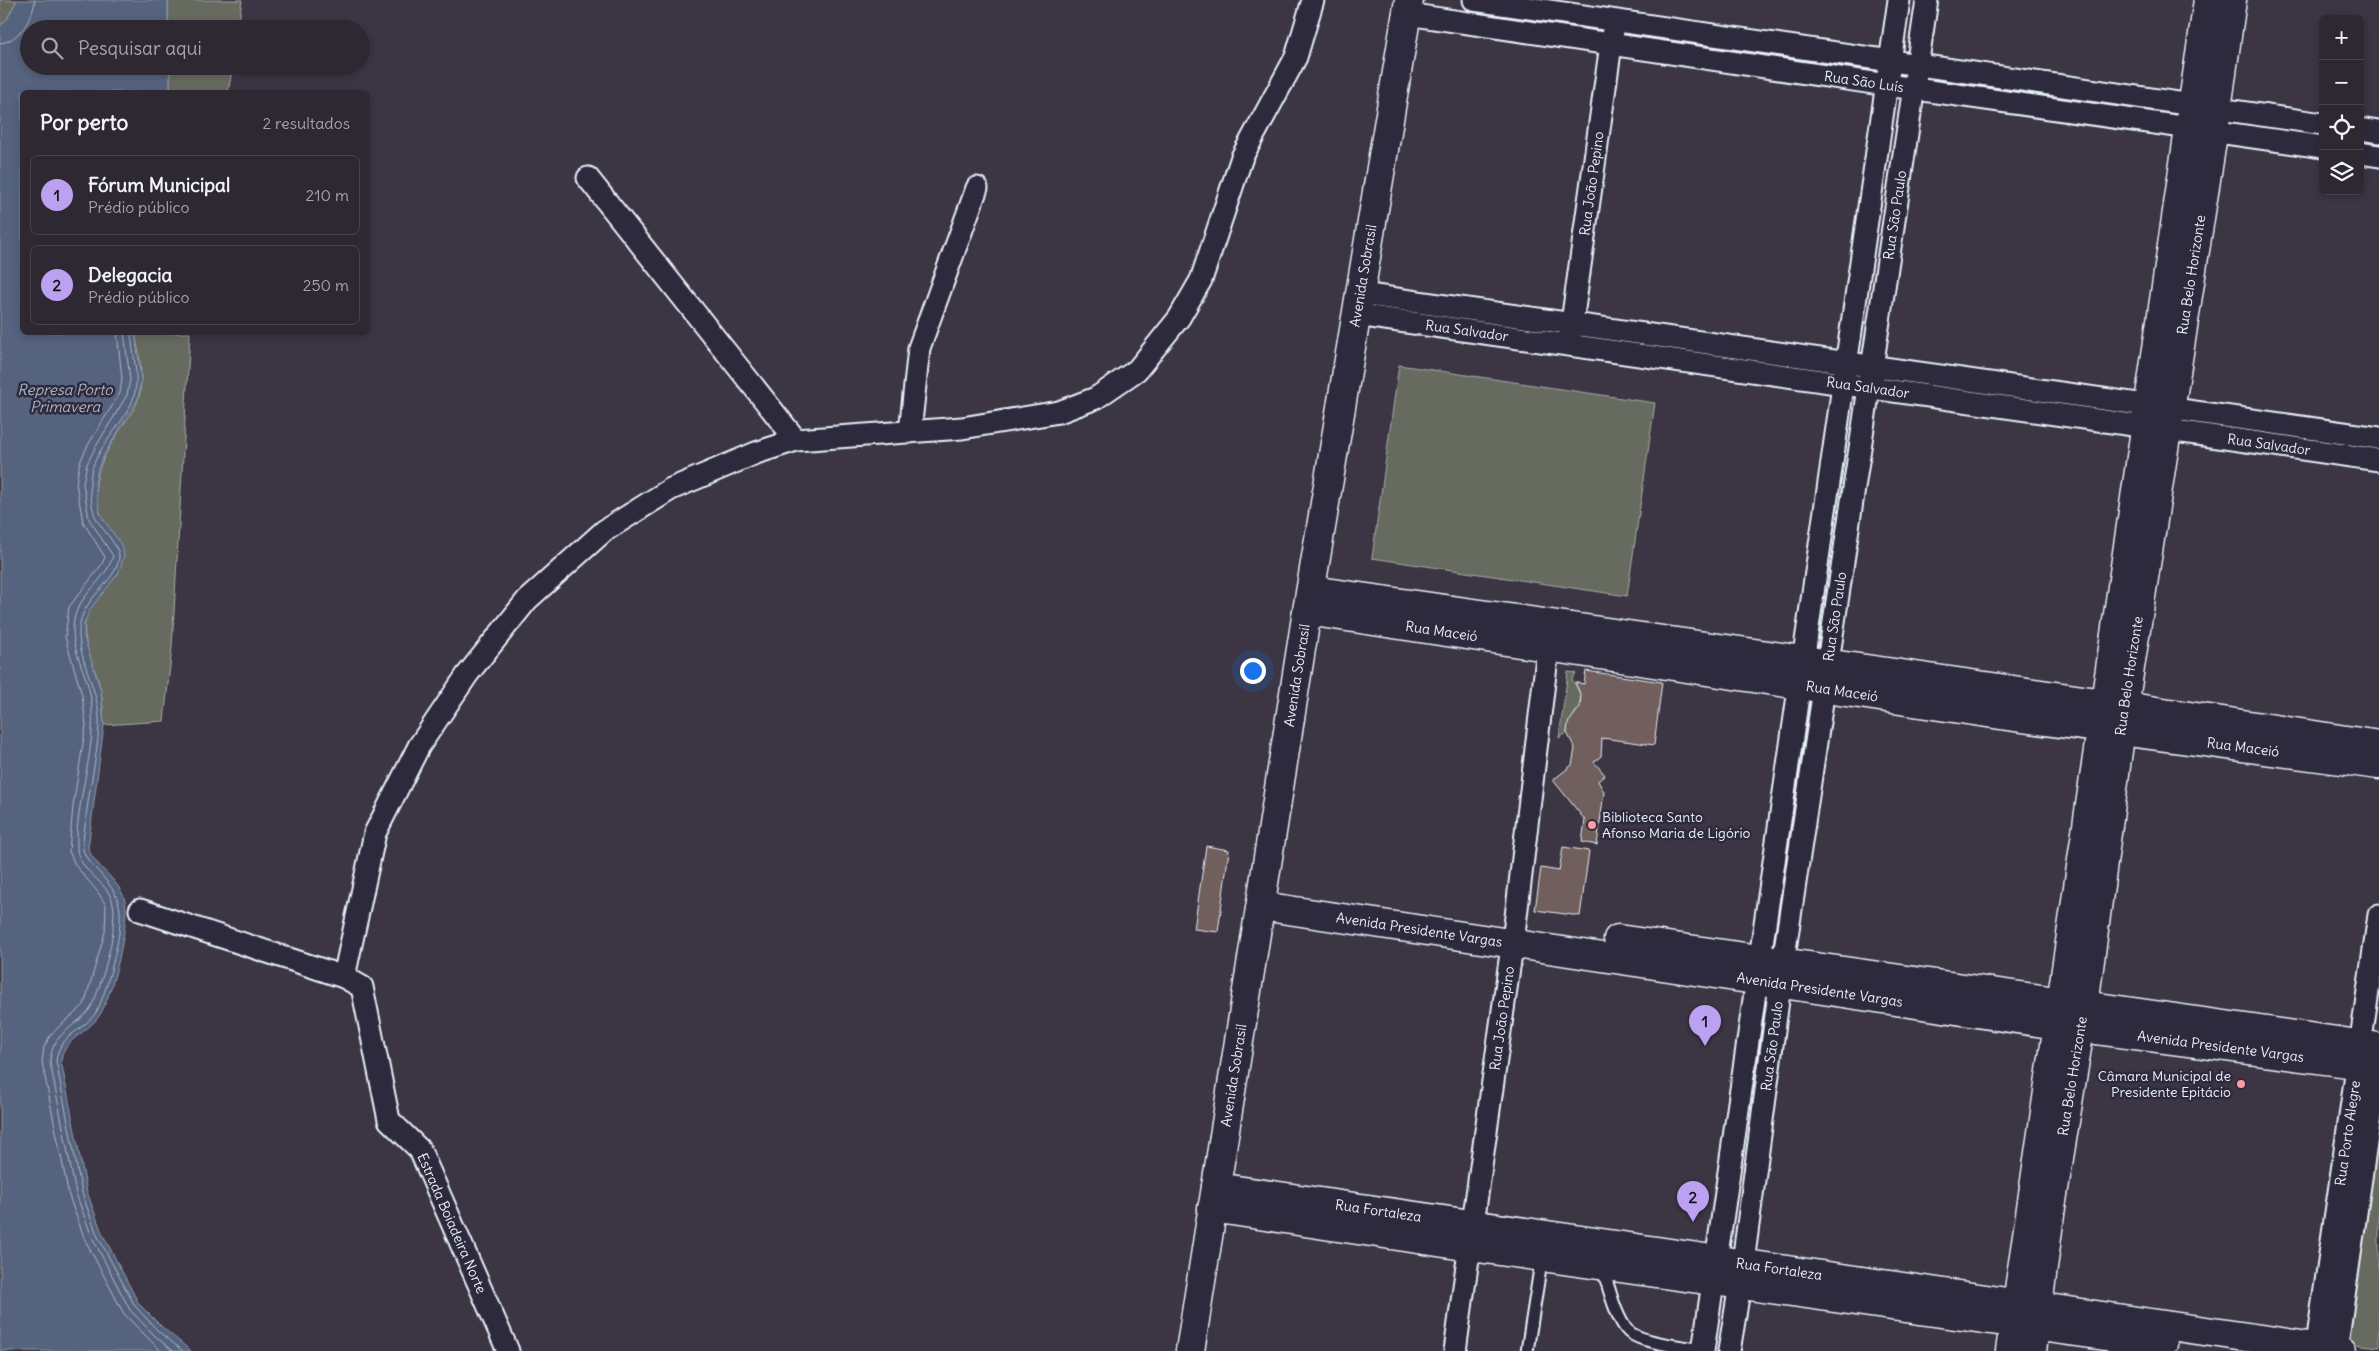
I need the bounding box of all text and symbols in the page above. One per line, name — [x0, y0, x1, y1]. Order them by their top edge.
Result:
map controls — [2319, 15, 2364, 195]
button: + — [2319, 15, 2364, 60]
search box — [20, 20, 370, 75]
icon: search — [38, 34, 66, 62]
text: Pesquisar aqui — [78, 36, 202, 60]
button: − — [2319, 60, 2364, 105]
street label: Rua São Luís — [1823, 67, 1905, 96]
button: locate — [2319, 105, 2364, 150]
text: Por perto — [40, 109, 128, 136]
text: 2 resultados — [262, 113, 350, 133]
street label: Rua João Pepino — [1575, 130, 1608, 237]
button: layers — [2319, 150, 2364, 195]
street label: Rua São Paulo — [1879, 169, 1910, 261]
text: Fórum Municipal — [88, 173, 230, 197]
text: 1 — [54, 185, 60, 205]
text: 210 m — [306, 185, 349, 205]
text: Prédio público — [88, 197, 190, 217]
street label: Rua Belo Horizonte — [2173, 214, 2209, 336]
street label: Avenida Sobrasil — [1346, 223, 1380, 328]
text: Delegacia — [88, 263, 172, 287]
text: 2 — [53, 275, 61, 295]
text: 250 m — [303, 275, 349, 295]
text: Prédio público — [88, 287, 190, 307]
street label: Rua Salvador — [1424, 316, 1510, 345]
street label: Rua Salvador — [1825, 373, 1911, 402]
water label: Represa Porto Primavera — [17, 380, 114, 416]
street label: Rua Salvador — [2226, 430, 2312, 459]
street label: Rua São Paulo — [1819, 570, 1850, 663]
street label: Rua Belo Horizonte — [2111, 615, 2147, 737]
street label: Rua Maceió — [1404, 617, 1479, 646]
street label: Avenida Sobrasil — [1280, 623, 1314, 728]
your location — [1240, 658, 1266, 684]
street label: Rua Maceió — [1805, 677, 1880, 706]
street label: Rua Maceió — [2206, 733, 2281, 761]
place label: Biblioteca Santo Afonso Maria de Ligório — [1602, 808, 1751, 842]
marker: Biblioteca Santo Afonso Maria de Ligório — [1586, 819, 1598, 831]
street label: Avenida Presidente Vargas — [1335, 908, 1504, 951]
street label: Rua João Pepino — [1486, 965, 1518, 1072]
street label: Avenida Presidente Vargas — [1735, 968, 1904, 1011]
street label: Rua São Paulo — [1757, 1000, 1787, 1092]
pin: 1 — [1689, 1005, 1721, 1046]
street label: Rua Belo Horizonte — [2054, 1015, 2091, 1137]
street label: Avenida Sobrasil — [1217, 1023, 1251, 1128]
street label: Avenida Presidente Vargas — [2136, 1027, 2305, 1066]
place label: Câmara Municipal de Presidente Epitácio — [2098, 1067, 2231, 1101]
marker: Câmara Municipal de Presidente Epitácio — [2235, 1078, 2247, 1090]
street label: Rua Porto Alegre — [2331, 1079, 2364, 1187]
street label: Estrada Boiadeira Norte — [413, 1150, 491, 1296]
pin: 2 — [1677, 1181, 1709, 1222]
street label: Rua Fortaleza — [1334, 1195, 1423, 1226]
street label: Rua Fortaleza — [1735, 1254, 1824, 1284]

